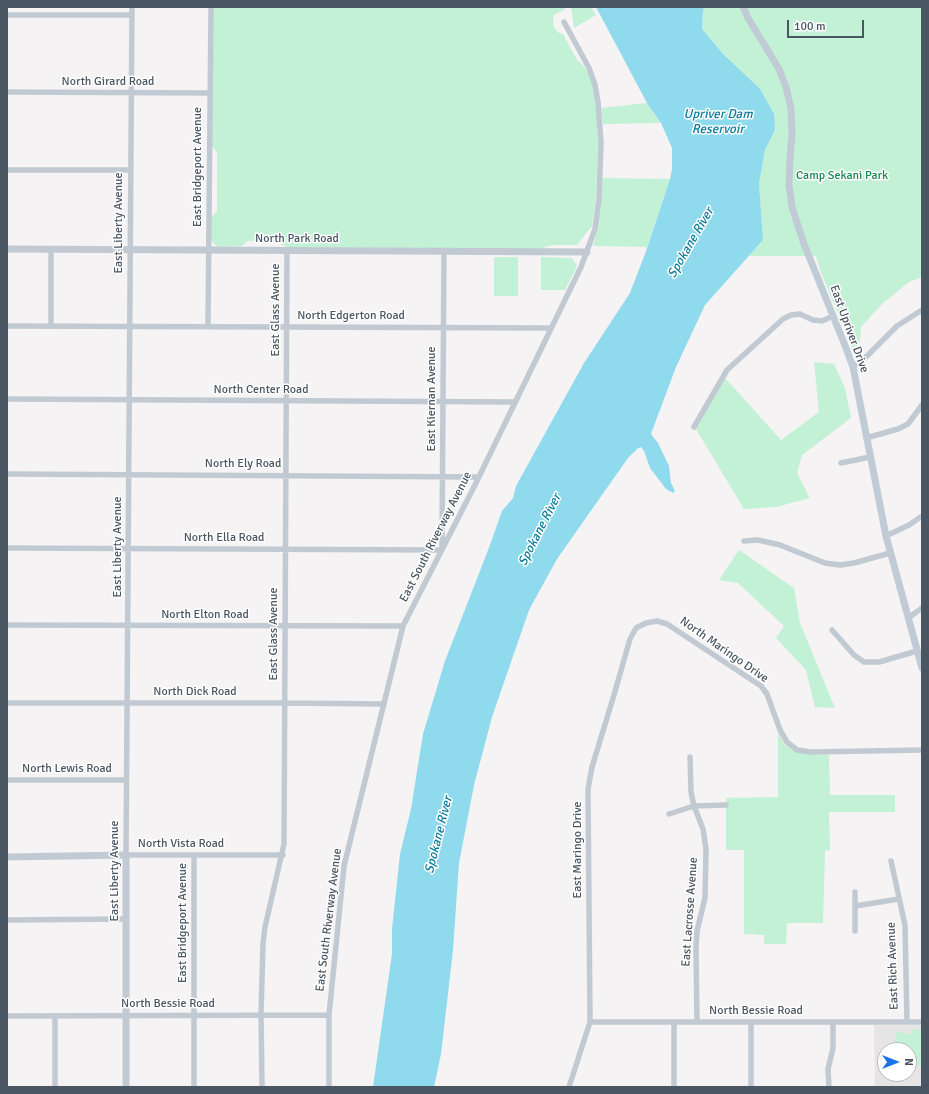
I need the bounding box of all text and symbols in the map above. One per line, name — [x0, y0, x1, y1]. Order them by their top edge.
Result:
scale bar — [789, 12, 866, 38]
text: 100 m — [794, 19, 826, 34]
street label: North Girard Road — [62, 75, 154, 89]
street label: East Bridgeport Avenue — [191, 107, 205, 227]
water label: Upriver Dam Reservoir — [683, 107, 753, 138]
park label: Camp Sekani Park — [796, 169, 888, 183]
street label: East Liberty Avenue — [112, 172, 126, 274]
water label: Spokane River — [665, 205, 717, 281]
street label: North Park Road — [255, 232, 339, 246]
street label: East Glass Avenue — [269, 264, 283, 356]
street label: East Upriver Drive — [826, 283, 872, 375]
street label: North Edgerton Road — [297, 309, 405, 323]
street label: East Kiernan Avenue — [425, 346, 439, 452]
street label: North Center Road — [214, 383, 308, 397]
street label: North Ely Road — [205, 457, 281, 471]
street label: East South Riverway Avenue — [397, 469, 475, 605]
water label: Spokane River — [515, 491, 565, 569]
street label: East Liberty Avenue — [111, 496, 125, 598]
street label: North Ella Road — [184, 531, 264, 545]
street label: East Glass Avenue — [267, 588, 281, 680]
street label: North Elton Road — [161, 608, 249, 622]
street label: North Maringo Drive — [677, 614, 771, 686]
street label: North Dick Road — [153, 685, 237, 699]
street label: North Lewis Road — [22, 762, 112, 776]
water label: Spokane River — [422, 795, 456, 875]
street label: East Maringo Drive — [571, 801, 585, 899]
street label: East Liberty Avenue — [108, 820, 122, 922]
street label: North Vista Road — [138, 837, 224, 851]
street label: East South Riverway Avenue — [313, 848, 345, 992]
street label: East Lacrosse Avenue — [679, 857, 701, 967]
street label: East Bridgeport Avenue — [176, 863, 190, 983]
street label: East Rich Avenue — [884, 922, 902, 1010]
street label: North Bessie Road — [121, 997, 215, 1011]
street label: North Bessie Road — [709, 1004, 803, 1018]
north arrow — [877, 1042, 917, 1082]
text: N — [902, 1058, 915, 1066]

